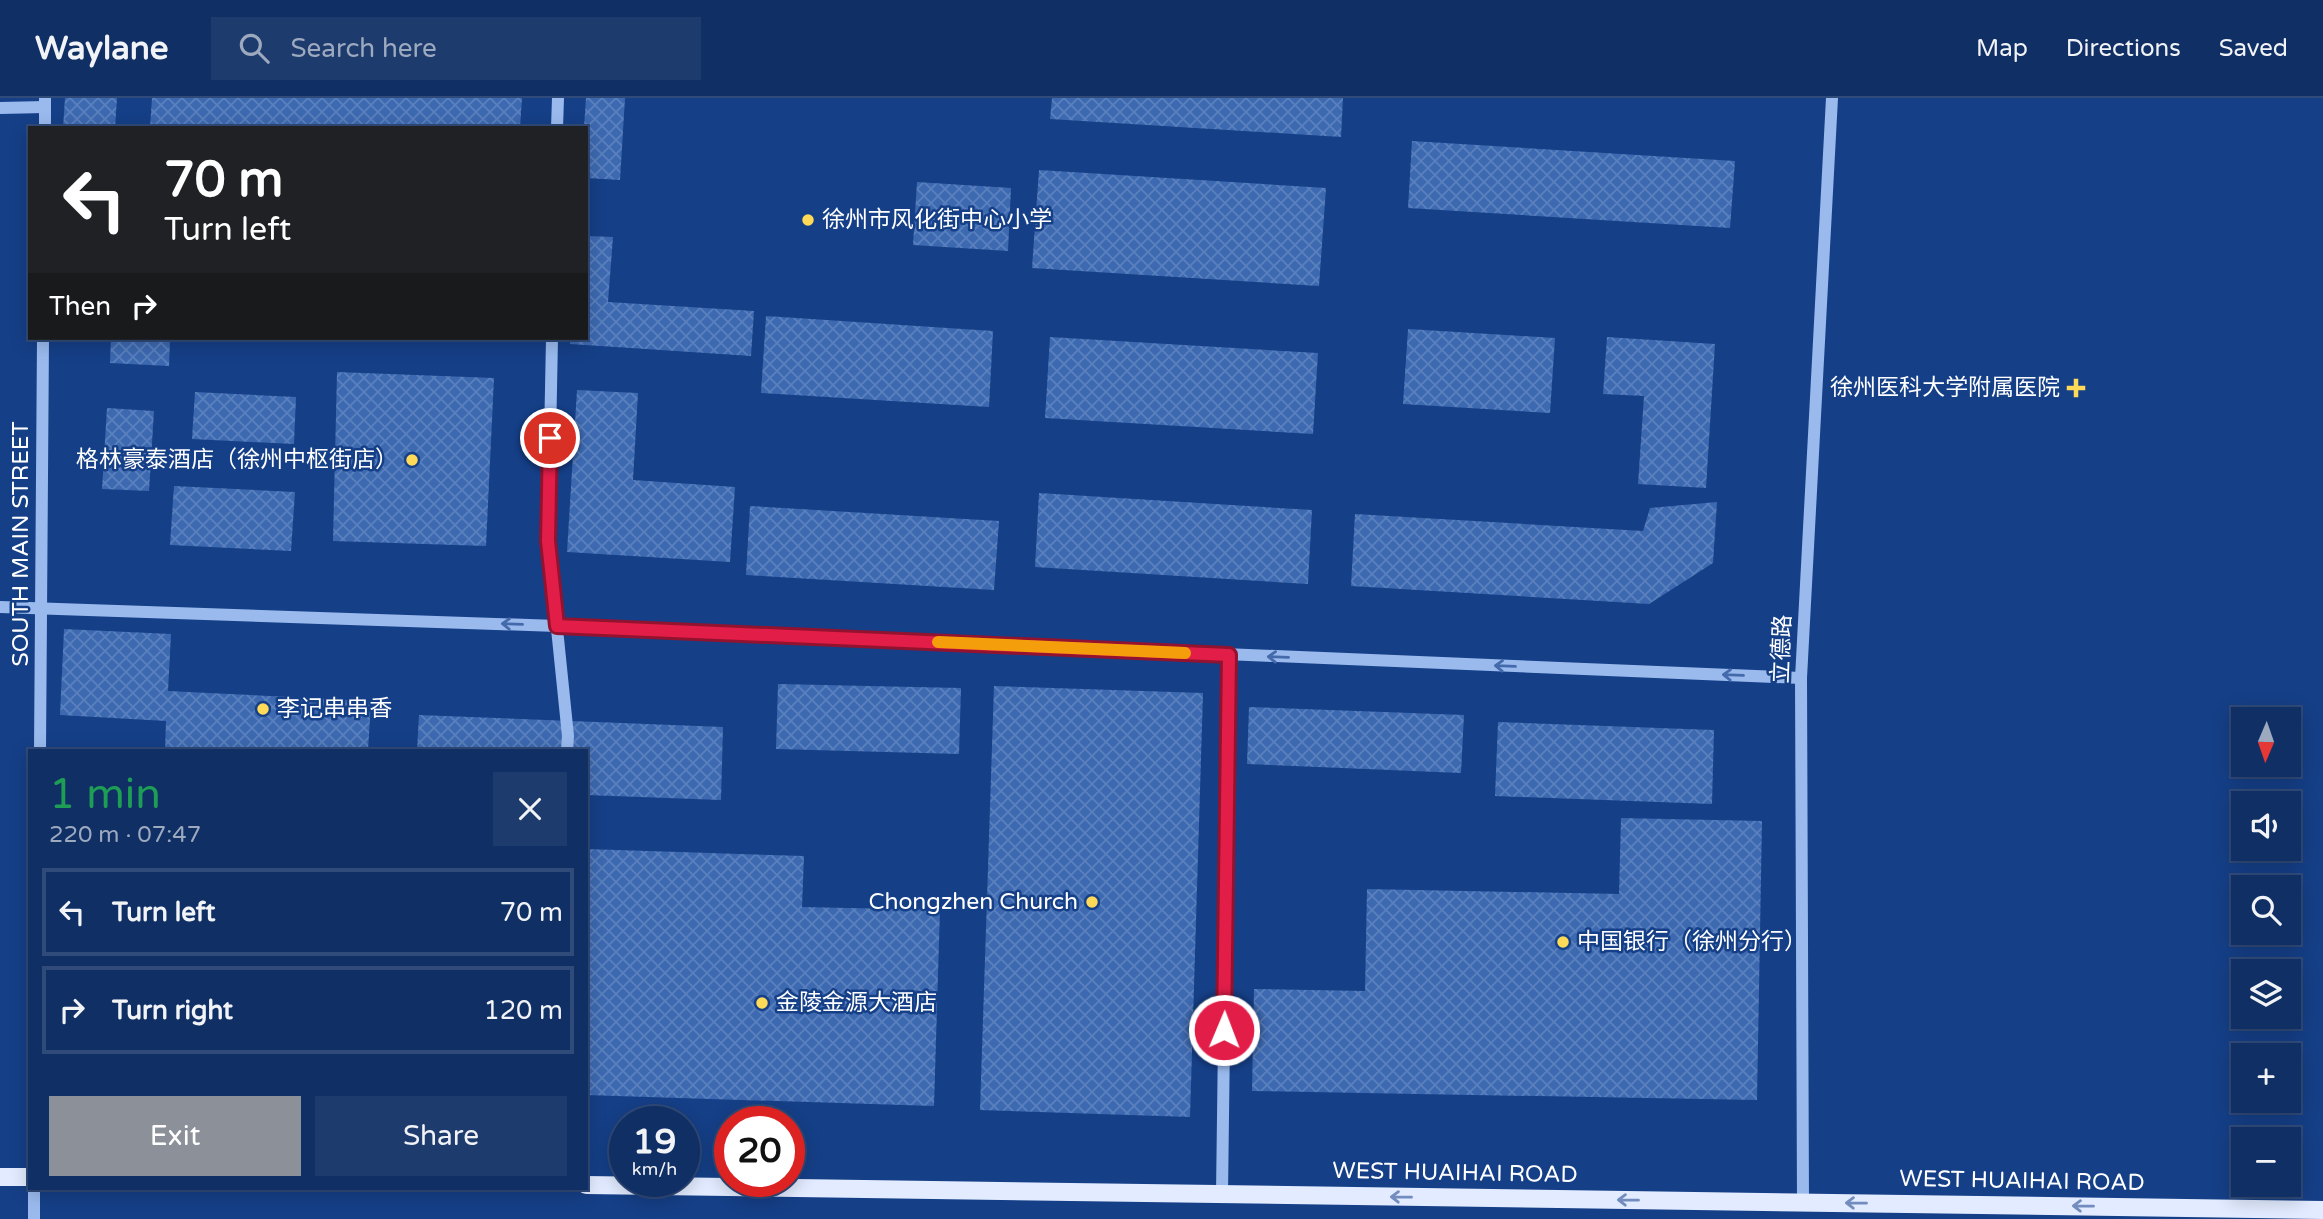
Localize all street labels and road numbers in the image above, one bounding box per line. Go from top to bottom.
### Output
street label: SOUTH MAIN STREET [7,421,35,667]
street label: 立德路 [1767,614,1797,684]
street label: WEST HUAIHAI ROAD [1332,1157,1578,1189]
street label: WEST HUAIHAI ROAD [1899,1165,2145,1197]

